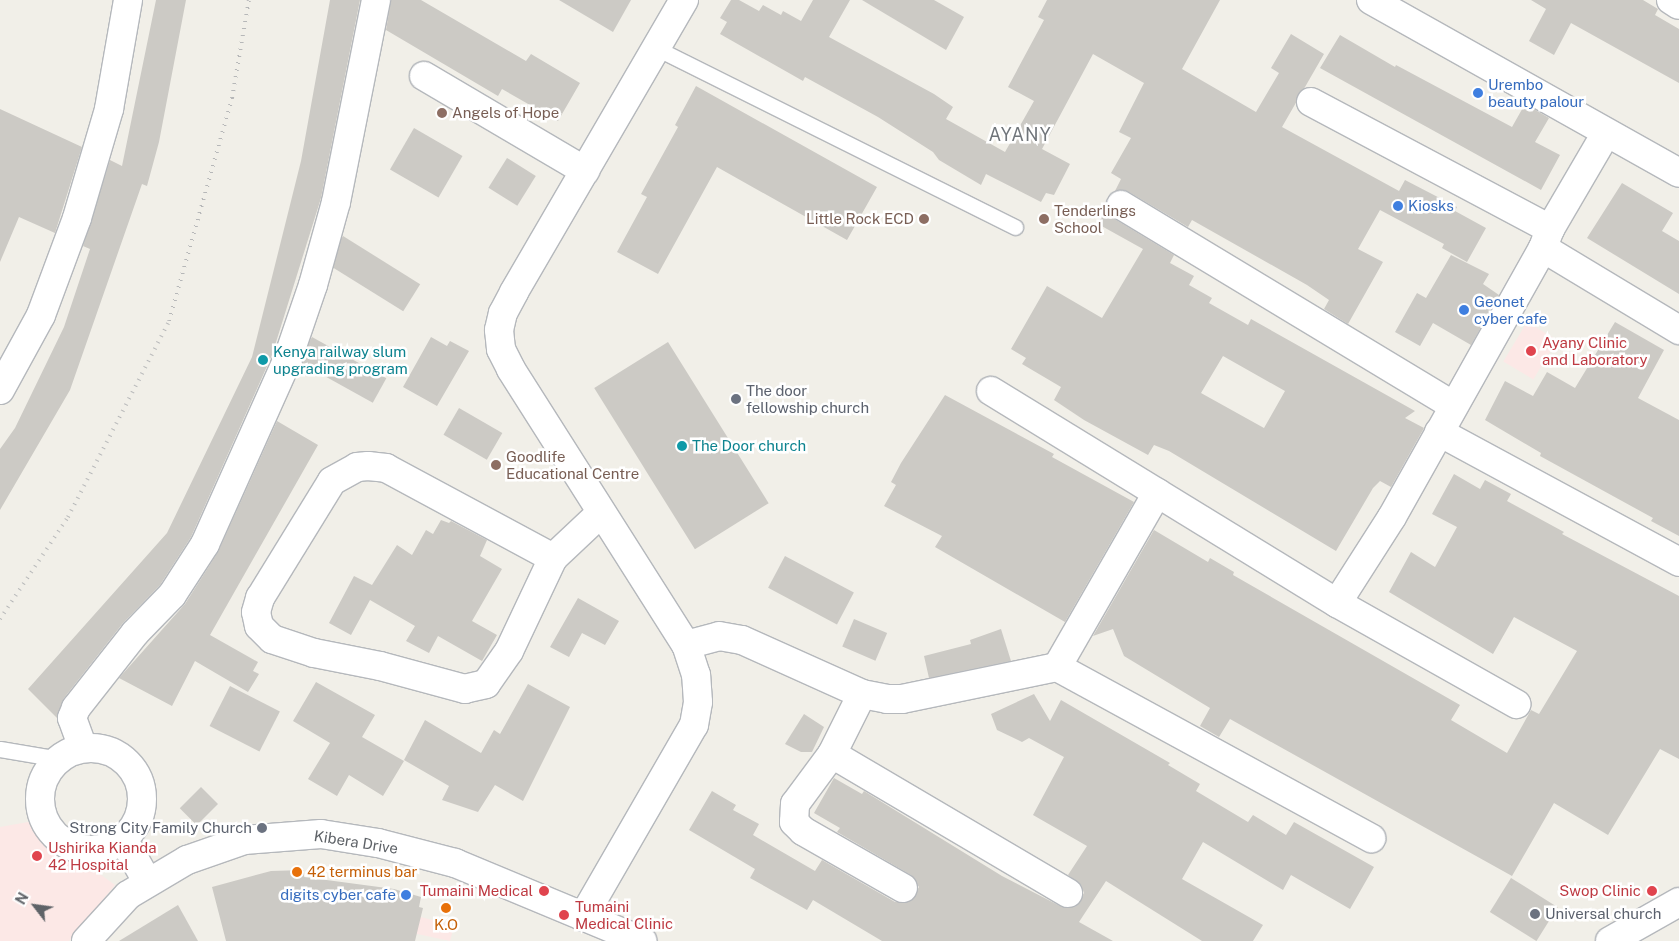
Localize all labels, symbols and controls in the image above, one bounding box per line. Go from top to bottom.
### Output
place label: Urembo beauty palour [1488,75,1584,110]
marker: Urembo beauty palour [1472,87,1484,99]
place label: Angels of Hope [452,104,560,122]
marker: Angels of Hope [436,107,448,119]
district label: AYANY [988,124,1052,146]
place label: Kiosks [1408,197,1454,215]
marker: Kiosks [1392,200,1404,212]
place label: Tenderlings School [1054,201,1136,236]
place label: Little Rock ECD [806,210,914,228]
marker: Little Rock ECD [918,213,930,225]
marker: Tenderlings School [1038,213,1050,225]
place label: Geonet cyber cafe [1474,292,1547,327]
marker: Geonet cyber cafe [1458,304,1470,316]
place label: Ayany Clinic and Laboratory [1542,333,1647,368]
place label: Kenya railway slum upgrading program [273,342,408,377]
marker: Ayany Clinic and Laboratory [1524,344,1538,358]
marker: Kenya railway slum upgrading program [257,354,269,366]
place label: The door fellowship church [746,381,869,416]
marker: The door fellowship church [730,393,742,405]
place label: The Door church [692,437,807,455]
marker: The Door church [676,440,688,452]
place label: Goodlife Educational Centre [506,447,639,482]
marker: Goodlife Educational Centre [490,459,502,471]
place label: Strong City Family Church [69,819,252,837]
marker: Strong City Family Church [256,822,268,834]
street label: Kibera Drive [313,826,399,858]
place label: Ushirika Kianda 42 Hospital [48,838,157,873]
marker: Ushirika Kianda 42 Hospital [30,849,44,863]
place label: 42 terminus bar [307,863,417,881]
marker: 42 terminus bar [291,866,303,878]
north arrow [10,881,60,931]
place label: Tumaini Medical [420,882,533,900]
place label: Swop Clinic [1559,882,1641,900]
marker: Tumaini Medical [537,884,551,898]
marker: Swop Clinic [1645,884,1659,898]
place label: digits cyber cafe [280,886,396,904]
marker: digits cyber cafe [400,889,412,901]
text: N [12,890,32,907]
place label: Tumaini Medical Clinic [575,897,673,932]
marker: K.O [440,902,452,914]
place label: Universal church [1545,905,1662,923]
marker: Tumaini Medical Clinic [557,908,571,922]
marker: Universal church [1529,908,1541,920]
place label: K.O [434,916,458,934]

